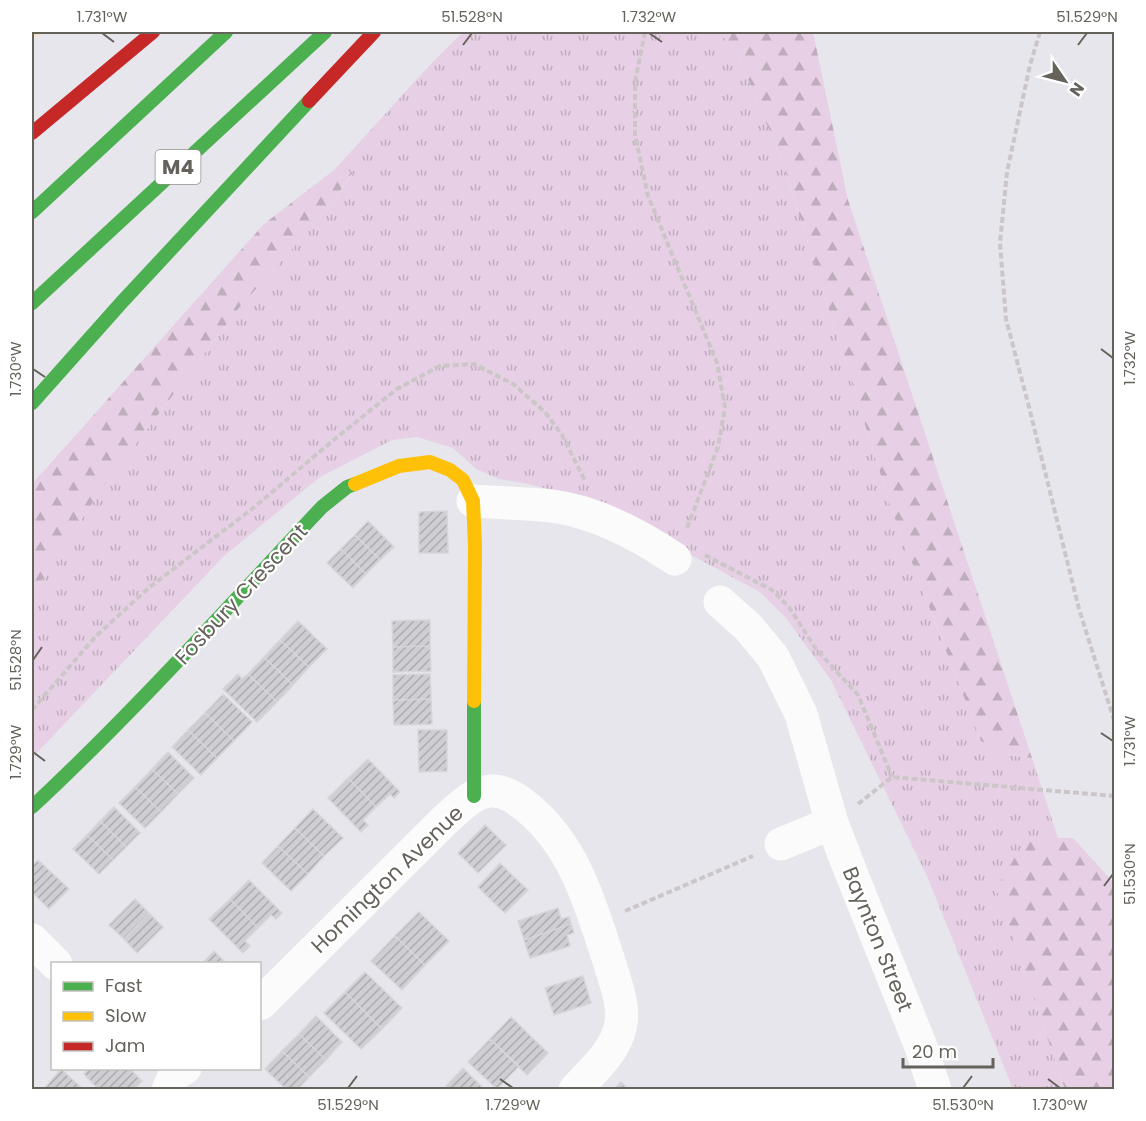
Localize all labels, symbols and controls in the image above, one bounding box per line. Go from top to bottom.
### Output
text: 1.731°W [77,6,128,27]
text: 51.528°N [441,6,503,27]
text: 1.732°W [622,6,677,27]
text: 51.529°N [1056,6,1118,27]
north arrow [1035,51,1095,111]
text: N [1064,78,1090,101]
road number: M4 [156,150,201,184]
text: 1.732°W [1119,330,1140,385]
text: 1.730°W [5,341,26,397]
street label: Fosbury Crescent [168,517,314,671]
text: 51.528°N [5,629,26,691]
text: 1.731°W [1119,715,1140,766]
text: 1.729°W [5,724,26,780]
street label: Homington Avenue [304,799,470,959]
text: 51.530°N [1119,843,1140,905]
street label: Baynton Street [836,862,920,1016]
legend [51,962,261,1070]
text: Fast [105,973,142,998]
text: Slow [105,1003,147,1028]
scale bar [903,1031,993,1069]
text: Jam [105,1033,145,1058]
text: 20 m [912,1039,957,1064]
text: 51.529°N [317,1094,379,1115]
text: 1.729°W [485,1094,541,1115]
text: 51.530°N [932,1094,994,1115]
text: 1.730°W [1032,1094,1088,1115]

